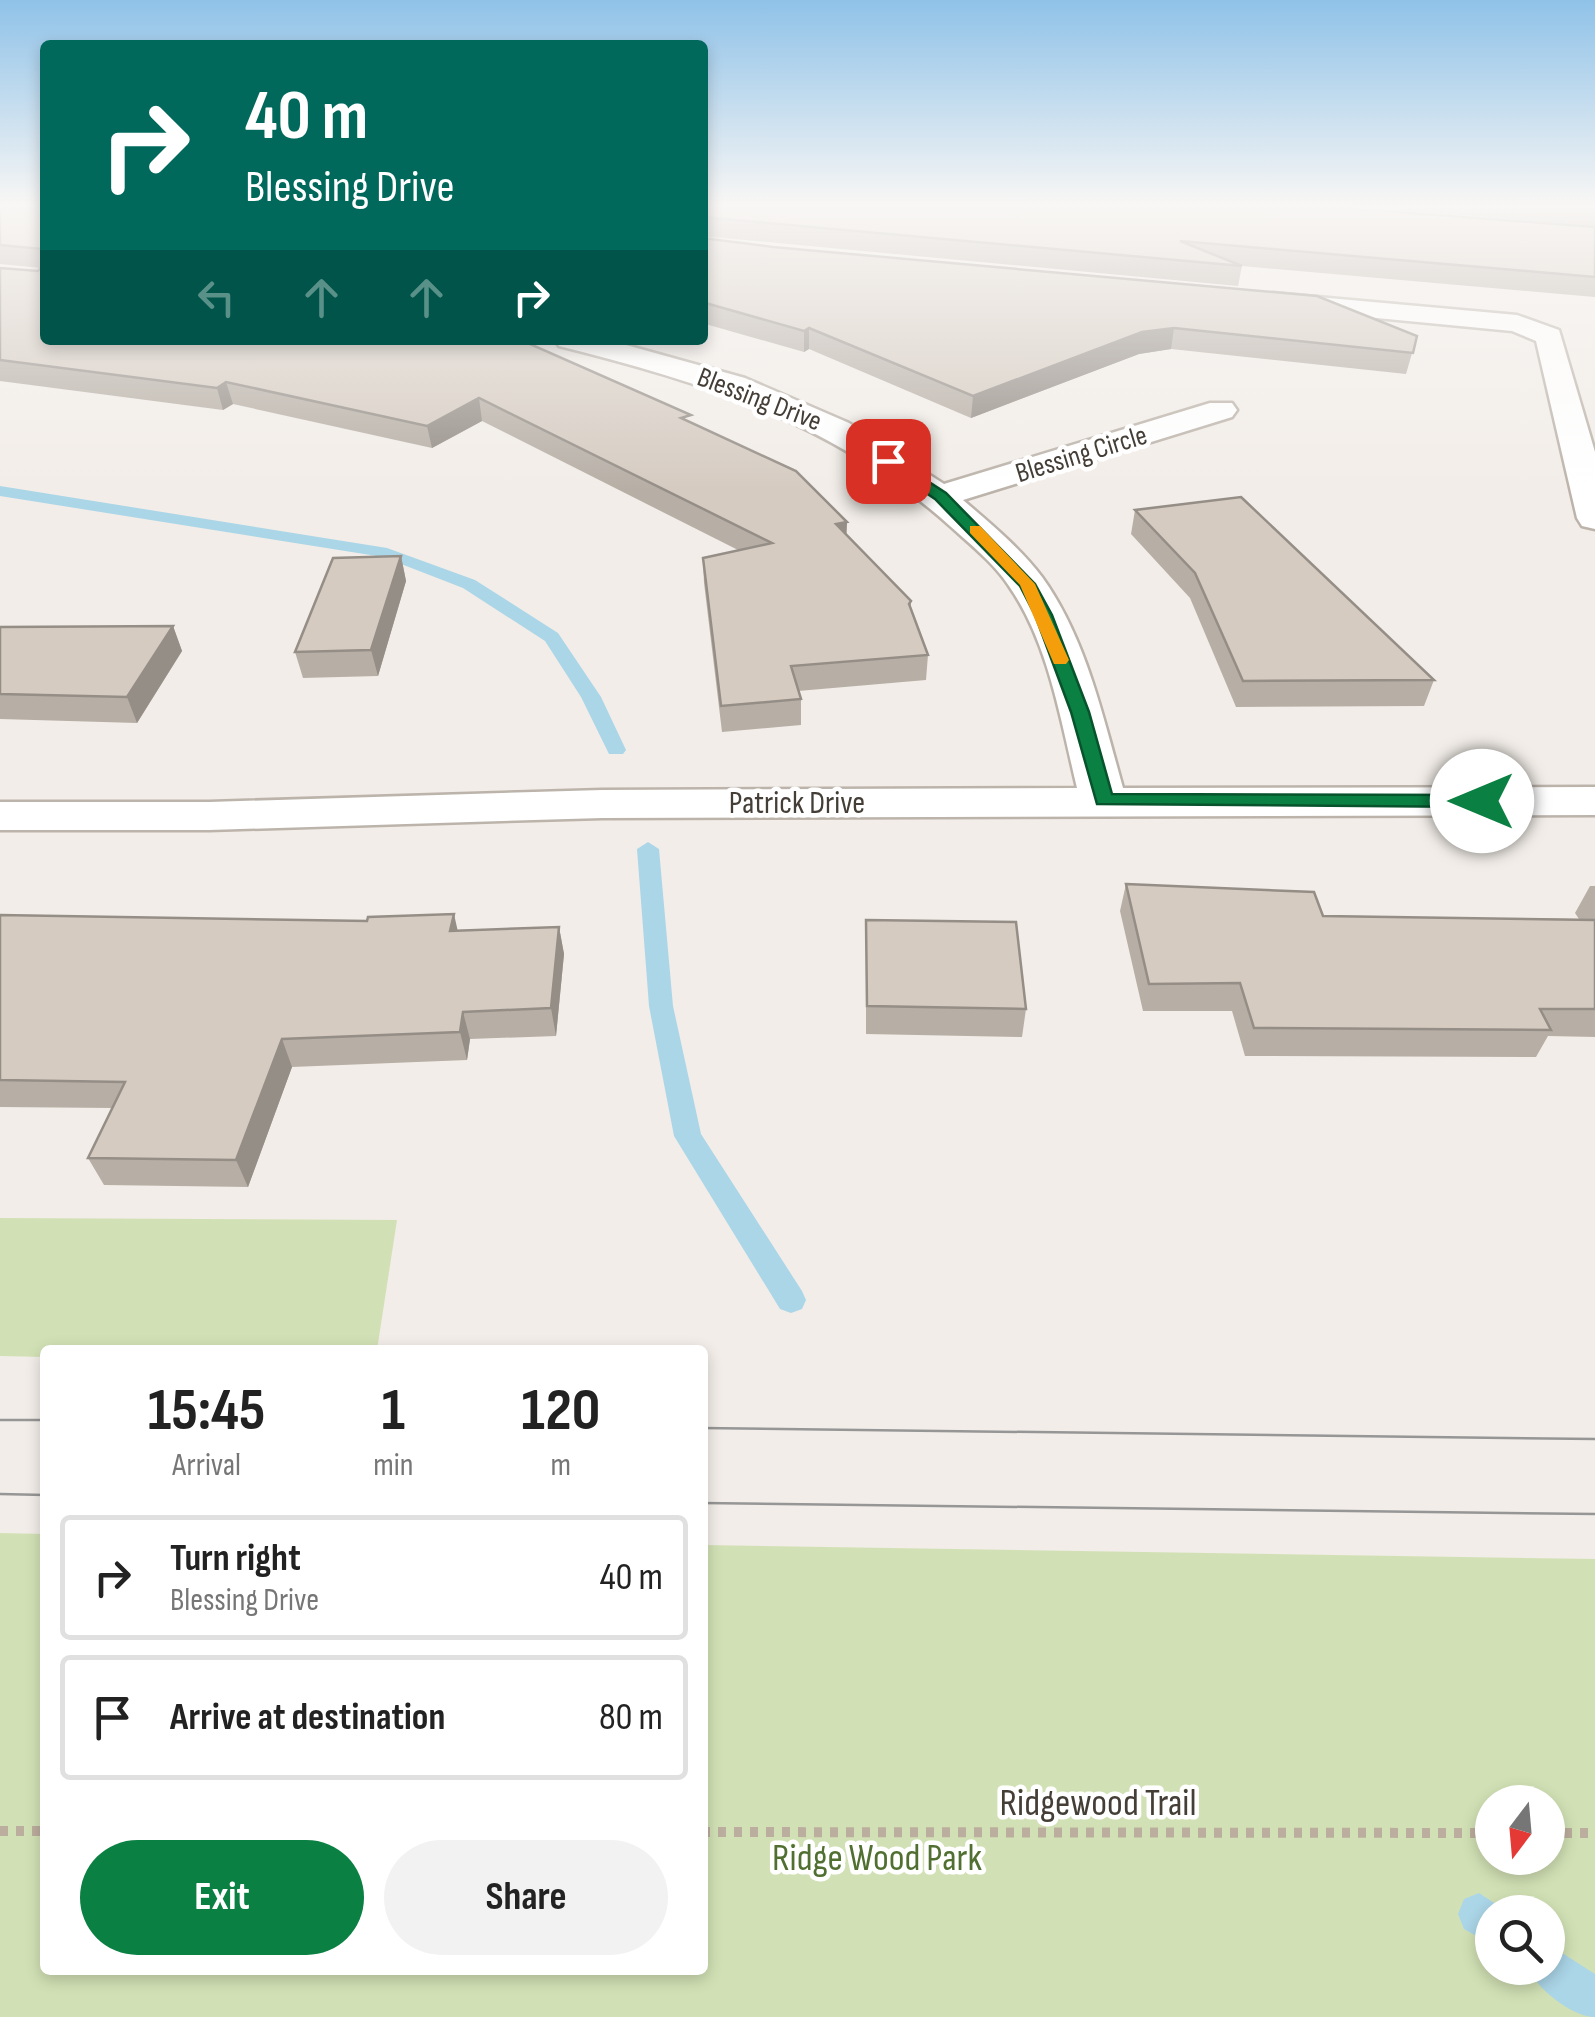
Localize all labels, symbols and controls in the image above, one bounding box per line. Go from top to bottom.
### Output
text: 40 m [245,75,368,159]
icon: right [80,80,210,210]
text: Blessing Drive [245,160,455,215]
icon: left [189,270,244,325]
icon: ahead [294,270,349,325]
icon: ahead [399,270,454,325]
icon: right [504,270,559,325]
street label: Blessing Drive [693,361,826,438]
pin [846,419,931,504]
street label: Blessing Circle [1012,419,1151,490]
icon: arrive [861,434,916,489]
position arrow [1430,749,1534,853]
street label: Patrick Drive [729,784,865,823]
text: 15:45 [148,1375,265,1447]
text: 1 [382,1375,405,1447]
text: 120 [521,1375,600,1447]
text: Arrival [172,1446,241,1485]
text: min [373,1446,413,1485]
text: m [550,1446,571,1485]
text: Turn right [170,1536,301,1581]
icon: right [85,1550,140,1605]
text: 40 m [600,1555,663,1600]
text: Blessing Drive [170,1581,319,1620]
icon: arrive [85,1690,140,1745]
text: Arrive at destination [170,1695,445,1740]
text: 80 m [599,1695,663,1740]
street label: Ridgewood Trail [1000,1781,1196,1826]
north arrow [1475,1785,1565,1875]
map controls [1475,1785,1565,1985]
park label: Ridge Wood Park [772,1836,982,1881]
button: Exit [80,1840,364,1955]
button: Share [384,1840,668,1955]
button: search [1475,1895,1565,1985]

